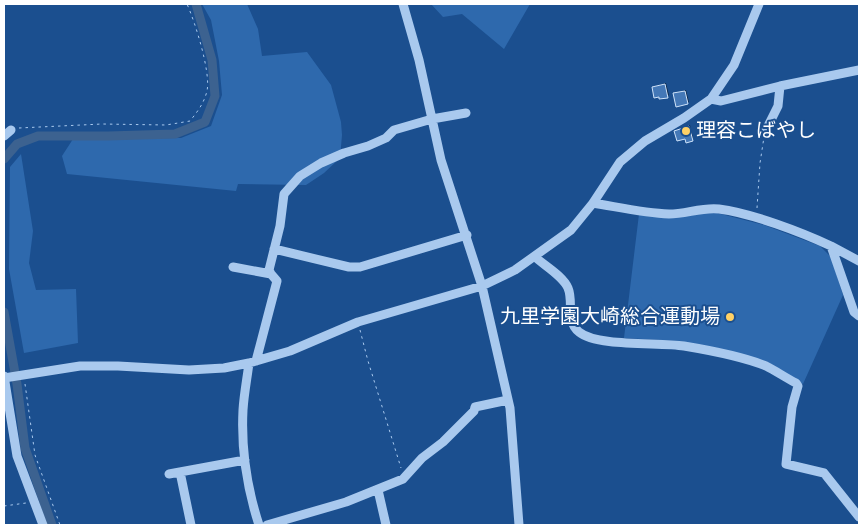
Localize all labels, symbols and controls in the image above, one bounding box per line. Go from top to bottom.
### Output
place label: 理容こばやし [696,120,816,141]
marker: 理容こばやし [680,125,692,137]
place label: 九里学園大崎総合運動場 [500,306,720,327]
marker: 九里学園大崎総合運動場 [724,311,736,323]

